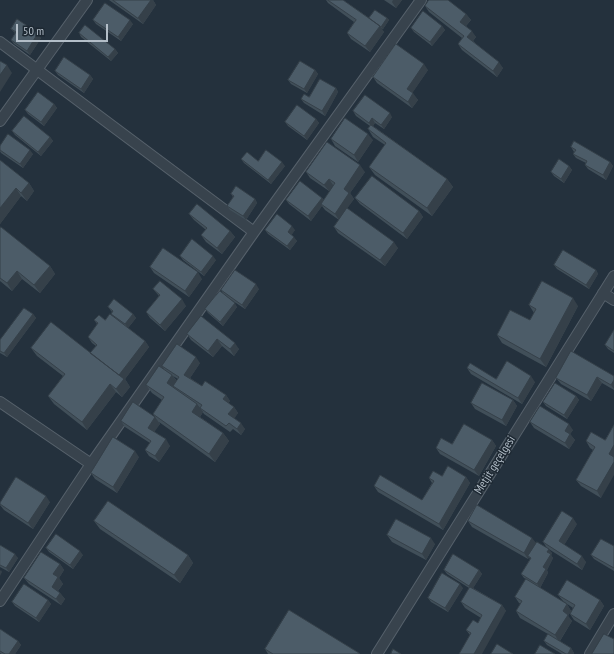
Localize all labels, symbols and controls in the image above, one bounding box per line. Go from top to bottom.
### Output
scale bar [18,16,110,42]
text: 50 m [23,23,44,38]
street label: Metjit geçelgesi [472,433,518,497]

